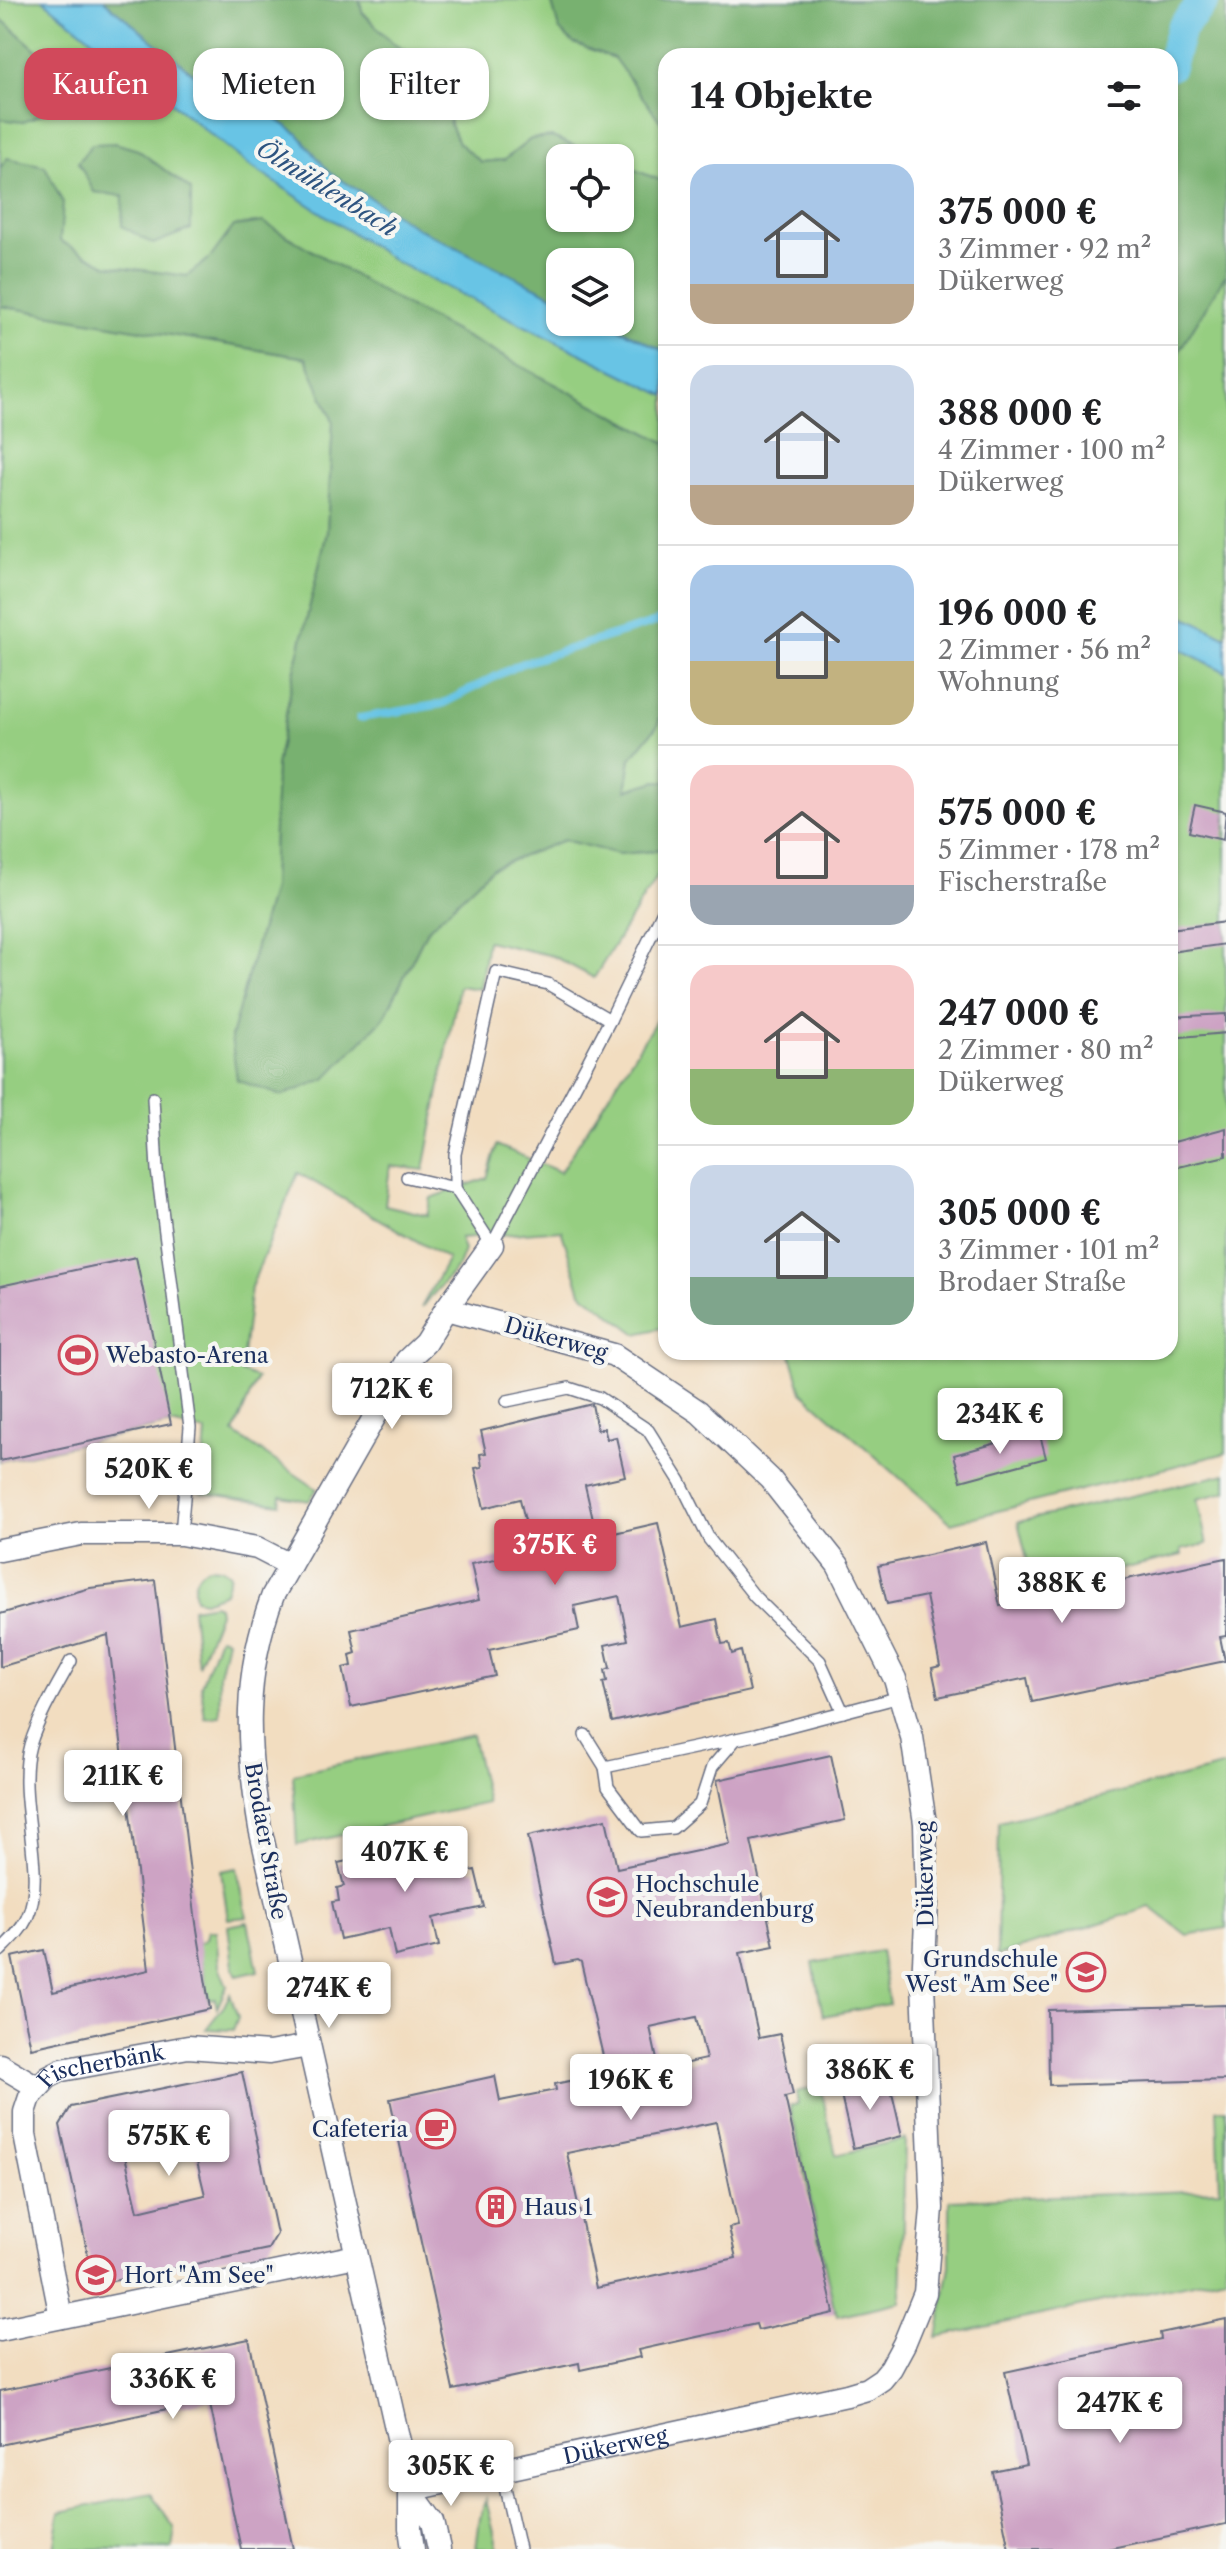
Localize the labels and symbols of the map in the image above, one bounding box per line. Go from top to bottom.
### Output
water label: Ölmühlenbach [251,132,403,243]
street label: Dükerweg [501,1311,611,1367]
sports icon: Webasto-Arena [57,1334,99,1376]
place label: Webasto-Arena [105,1342,269,1369]
pin: 712K € [327,1363,457,1431]
pin: 234K € [935,1388,1065,1456]
pin: 520K € [84,1443,214,1511]
pin: 375K € [490,1519,620,1587]
pin: 388K € [997,1557,1127,1625]
pin: 211K € [58,1750,188,1818]
street label: Brodaer Straße [239,1760,293,1922]
street label: Dükerweg [911,1820,939,1927]
pin: 407K € [340,1826,470,1894]
place label: Hochschule Neubrandenburg [635,1871,814,1923]
school or university icon: Hochschule Neubrandenburg [586,1876,628,1918]
place label: Grundschule West "Am See" [905,1946,1058,1998]
school or university icon: Grundschule West "Am See" [1065,1951,1107,1993]
pin: 274K € [264,1962,394,2030]
street label: Fischerbänk [31,2038,168,2093]
pin: 386K € [805,2044,935,2112]
pin: 196K € [566,2054,696,2122]
cafe icon: Cafeteria [415,2108,457,2150]
pin: 575K € [104,2110,234,2178]
place label: Cafeteria [312,2116,408,2143]
building icon: Haus 1 [475,2186,517,2228]
place label: Haus 1 [524,2194,593,2221]
school or university icon: Hort "Am See" [75,2254,117,2296]
place label: Hort "Am See" [124,2262,274,2289]
pin: 336K € [108,2353,238,2421]
pin: 247K € [1055,2377,1185,2445]
street label: Dükerweg [560,2421,670,2470]
pin: 305K € [386,2440,516,2508]

